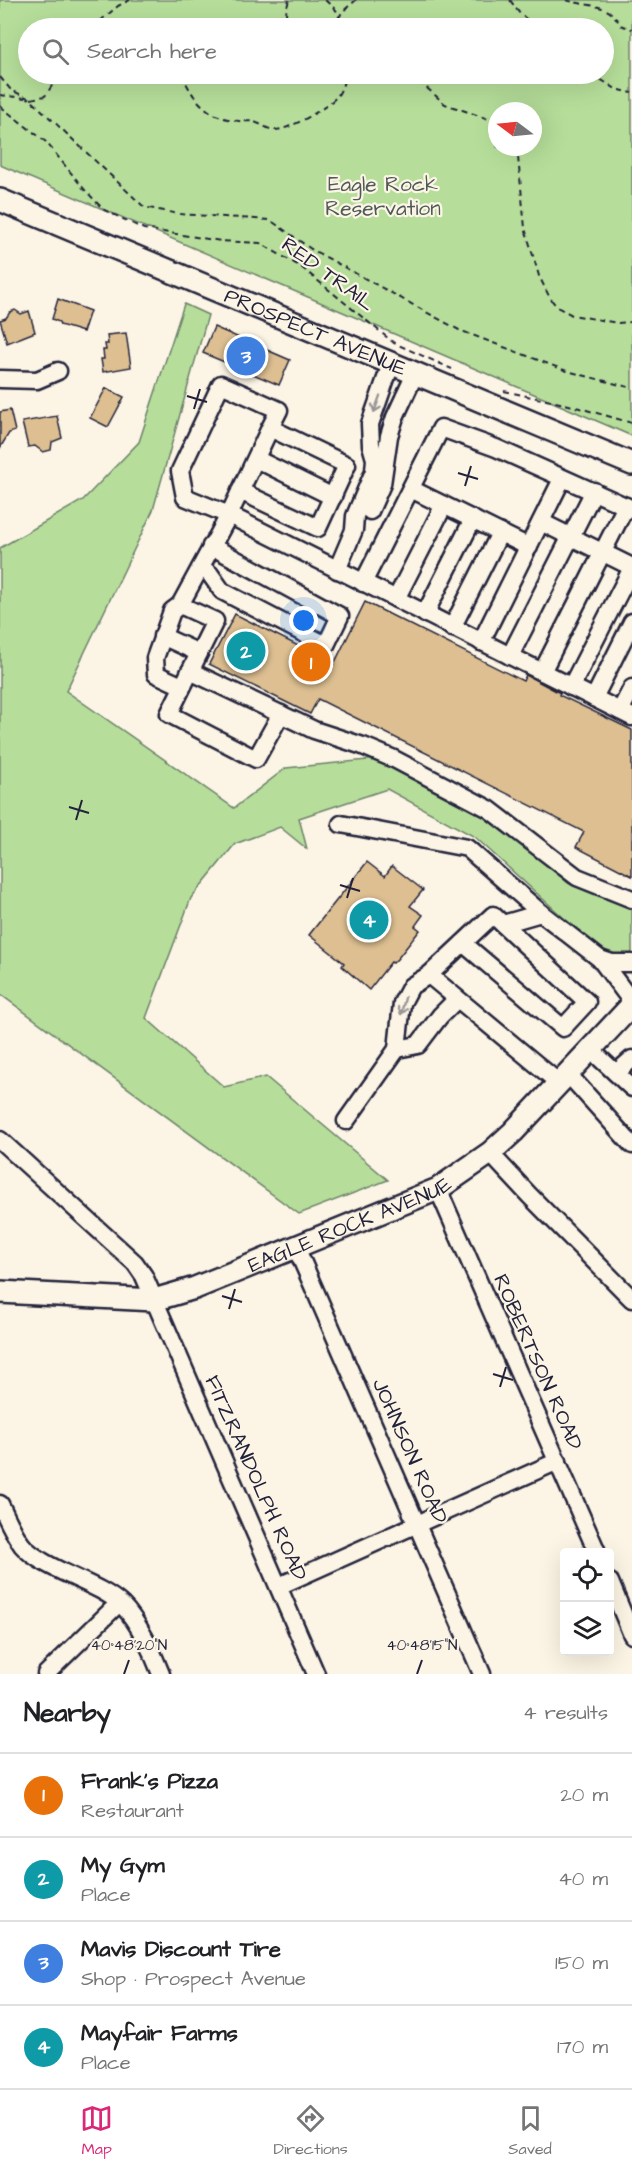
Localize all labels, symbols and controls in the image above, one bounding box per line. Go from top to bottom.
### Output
search box [18,18,614,84]
icon: search [39,35,72,68]
text: Search here [87,36,217,67]
north arrow [488,102,542,156]
park label: Eagle Rock Reservation [325,170,441,223]
street label: RED TRAIL [276,230,381,318]
street label: PROSPECT AVENUE [220,281,411,383]
pin: 3 [226,334,266,378]
one-way arrow [371,394,382,413]
your location [289,606,318,635]
pin: 2 [226,628,266,674]
pin: 1 [292,640,330,684]
pin: 4 [350,898,388,942]
one-way arrow [397,997,409,1016]
street label: EAGLE ROCK AVENUE [244,1169,458,1279]
street label: ROBERTSON ROAD [486,1269,590,1455]
street label: FITZRANDOLPH ROAD [198,1371,314,1586]
street label: JOHNSON ROAD [365,1374,455,1529]
map controls [560,1548,614,1656]
button: locate [560,1548,614,1602]
button: layers [560,1602,614,1656]
text: 40°48'20"N [91,1635,167,1656]
text: 40°48'15"N [387,1635,457,1656]
text: Nearby [24,1695,111,1731]
text: 4 results [523,1699,608,1727]
text: Frank’s Pizza [81,1766,218,1797]
text: 1 [42,1781,45,1809]
text: 20 m [560,1781,608,1809]
text: Restaurant [81,1797,184,1825]
text: My Gym [81,1850,165,1881]
text: 2 [38,1865,49,1893]
text: 40 m [558,1865,608,1893]
text: Place [81,1881,131,1909]
text: Mavis Discount Tire [81,1934,281,1965]
text: 3 [38,1949,49,1977]
text: 150 m [555,1949,608,1977]
text: Shop · Prospect Avenue [81,1965,306,1993]
text: Mayfair Farms [81,2018,238,2049]
text: 4 [37,2033,50,2061]
text: 170 m [557,2033,608,2061]
text: Place [81,2049,131,2077]
tab: Map [80,2102,113,2160]
tab: Directions [274,2102,348,2160]
tab: Saved [508,2102,552,2160]

